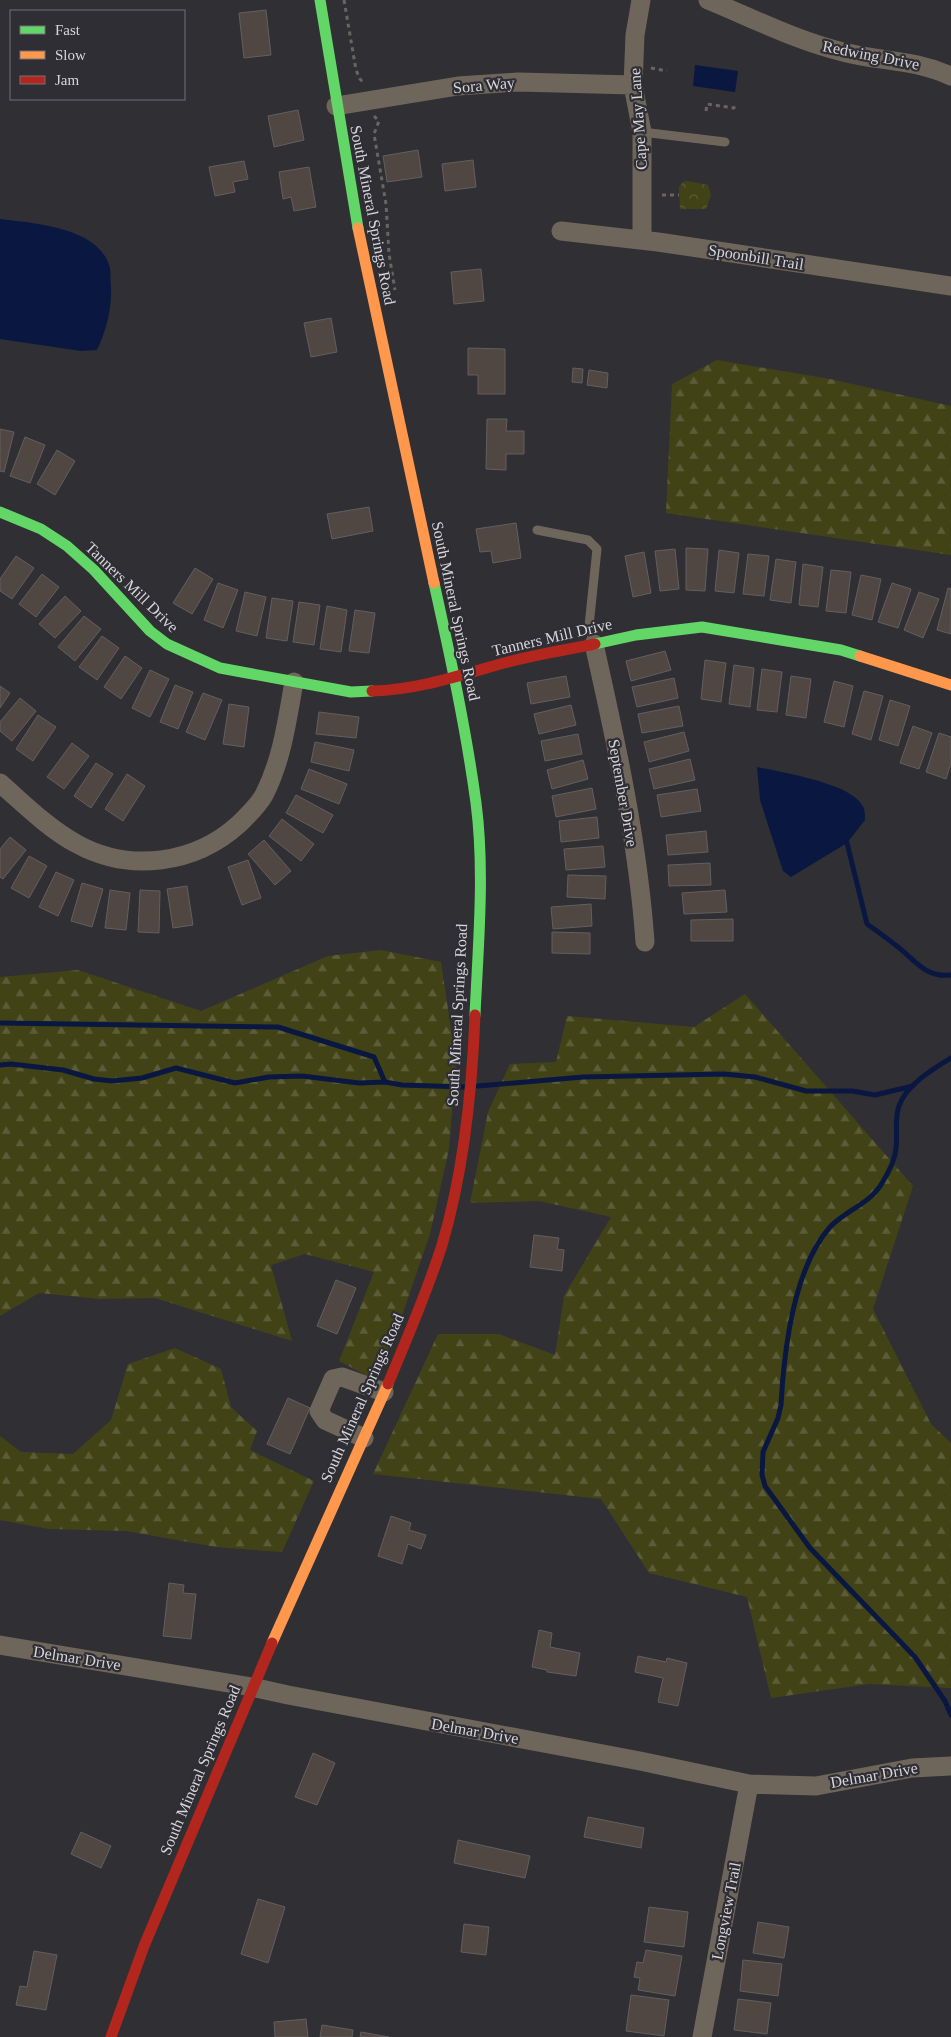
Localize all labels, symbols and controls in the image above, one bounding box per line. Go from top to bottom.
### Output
legend [10,10,185,100]
text: Fast [55,22,81,38]
street label: Redwing Drive [821,37,921,74]
text: Slow [55,47,86,63]
street label: Cape May Lane [626,67,651,171]
text: Jam [55,72,79,88]
street label: Sora Way [452,74,516,97]
street label: South Mineral Springs Road [346,124,399,306]
street label: Spoonbill Trail [707,241,806,274]
street label: South Mineral Springs Road [428,520,483,702]
street label: Tanners Mill Drive [82,538,182,636]
street label: Tanners Mill Drive [490,615,614,659]
street label: September Drive [604,738,641,848]
street label: South Mineral Springs Road [444,923,471,1107]
street label: South Mineral Springs Road [317,1311,408,1485]
street label: Delmar Drive [32,1643,122,1673]
street label: South Mineral Springs Road [156,1683,244,1858]
street label: Delmar Drive [430,1715,520,1747]
street label: Delmar Drive [829,1759,919,1791]
street label: Longview Trail [708,1860,745,1961]

